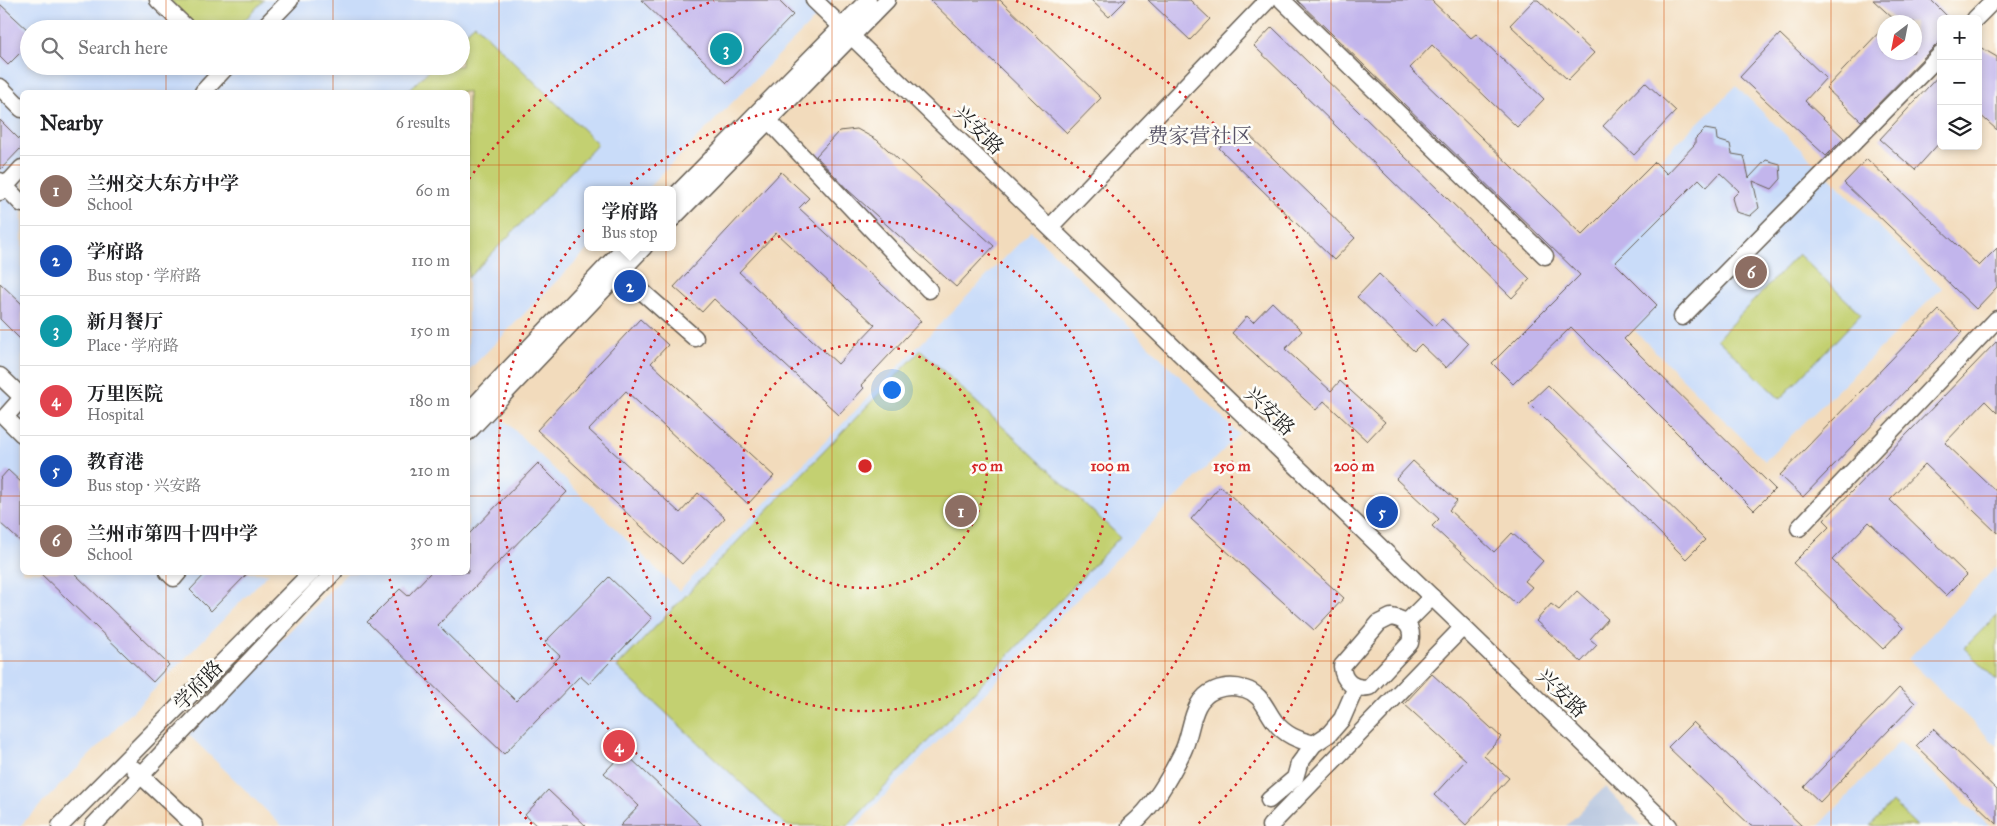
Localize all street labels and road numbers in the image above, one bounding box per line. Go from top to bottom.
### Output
street label: 兴安路 [949,101,1009,159]
street label: 兴安路 [1240,382,1300,440]
street label: 学府路 [169,655,227,715]
street label: 兴安路 [1532,664,1592,722]

